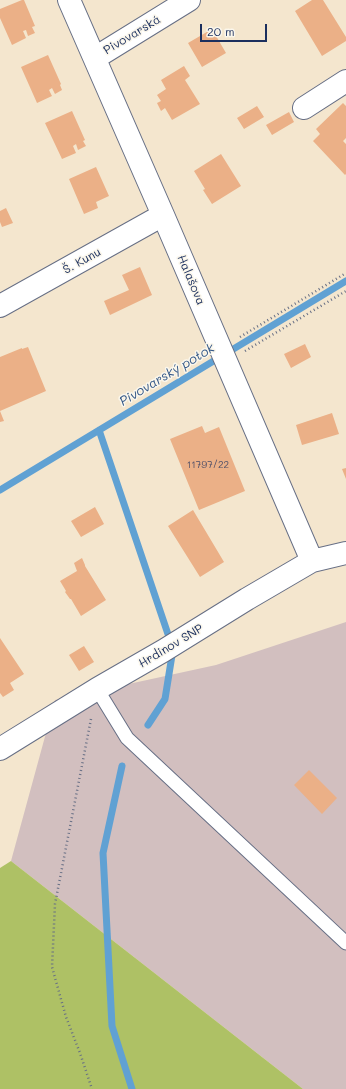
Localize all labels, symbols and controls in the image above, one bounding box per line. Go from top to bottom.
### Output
street label: Pivovarská [101,12,163,58]
scale bar [202,16,269,42]
text: 20 m [207,23,235,39]
street label: Š. Kunu [60,245,104,277]
street label: Halašova [174,253,208,307]
water label: Pivovarský potok [117,340,217,410]
house number: 11797/22 [187,459,229,471]
street label: Hrdinov SNP [136,621,206,671]

